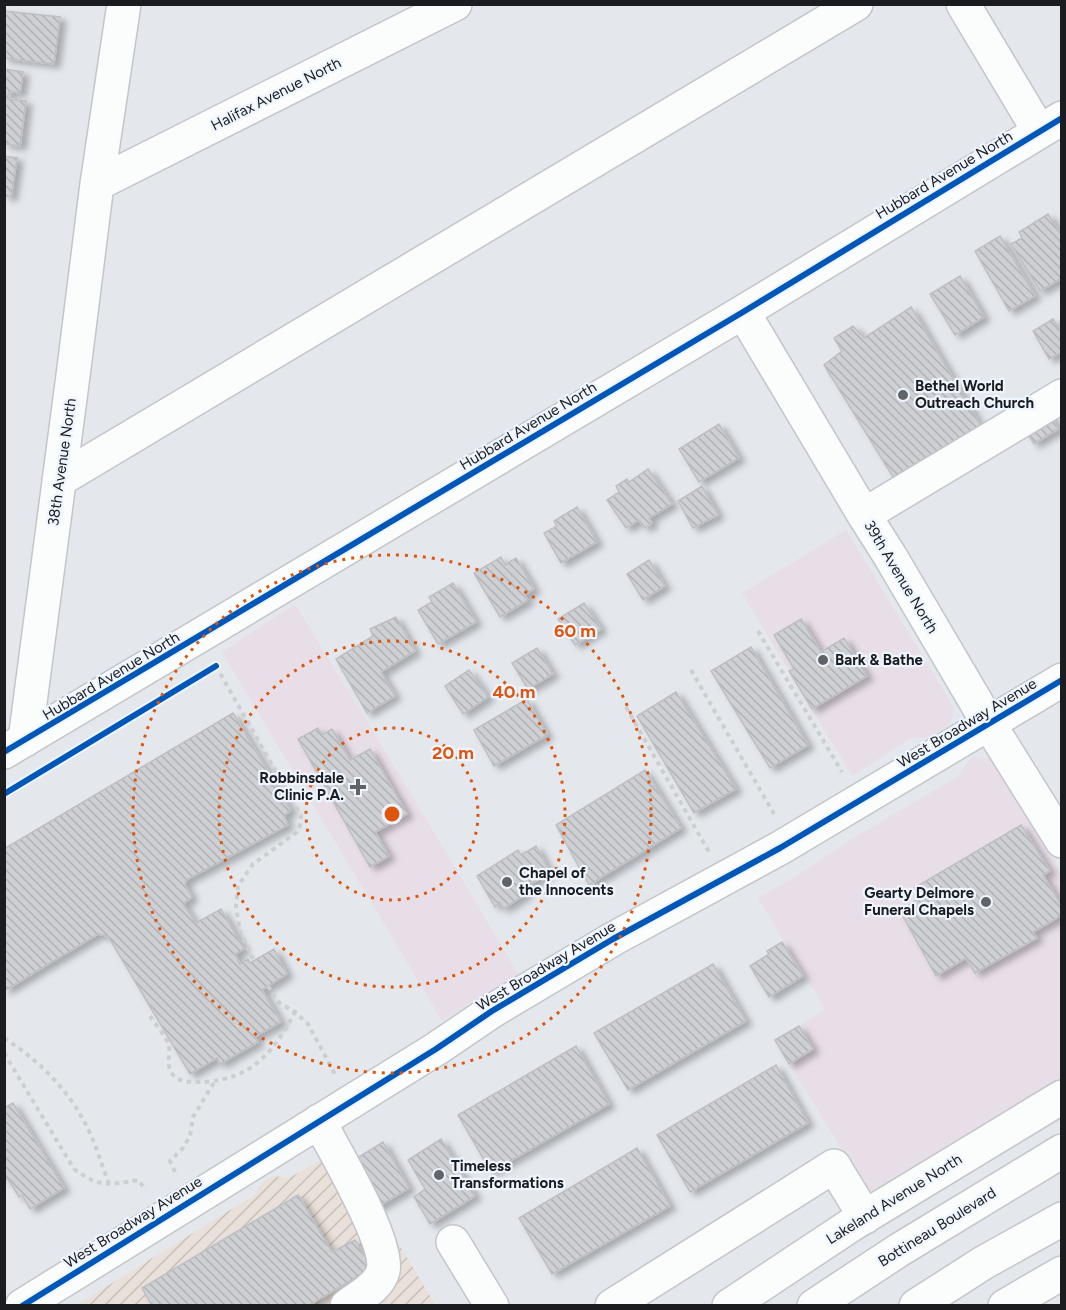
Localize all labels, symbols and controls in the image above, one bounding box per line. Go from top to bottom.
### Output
street label: Halifax Avenue North [208,53,344,135]
street label: Hubbard Avenue North [872,127,1016,223]
place label: Bethel World Outreach Church [915,377,1034,412]
street label: Hubbard Avenue North [456,378,600,474]
marker: Bethel World Outreach Church [896,388,910,402]
street label: 38th Avenue North [44,397,80,527]
street label: 39th Avenue North [860,517,942,637]
text: 60 m [554,620,596,642]
street label: Hubbard Avenue North [39,628,183,724]
place label: Bark & Bathe [835,651,924,669]
marker: Bark & Bathe [816,653,830,667]
street label: West Broadway Avenue [894,674,1040,772]
text: 40 m [492,681,536,703]
text: 20 m [432,742,474,764]
place label: Robbinsdale Clinic P.A. [259,769,345,804]
marker: Robbinsdale Clinic P.A. [349,778,367,796]
centre of rings [382,804,402,824]
place label: Chapel of the Innocents [519,864,614,899]
marker: Chapel of the Innocents [500,875,514,889]
place label: Gearty Delmore Funeral Chapels [864,884,975,919]
marker: Gearty Delmore Funeral Chapels [979,895,993,909]
street label: West Broadway Avenue [473,917,619,1015]
street label: Lakeland Avenue North [823,1150,965,1248]
place label: Timeless Transformations [451,1157,564,1192]
marker: Timeless Transformations [432,1168,446,1182]
street label: West Broadway Avenue [61,1172,205,1272]
street label: Bottineau Boulevard [875,1183,999,1271]

